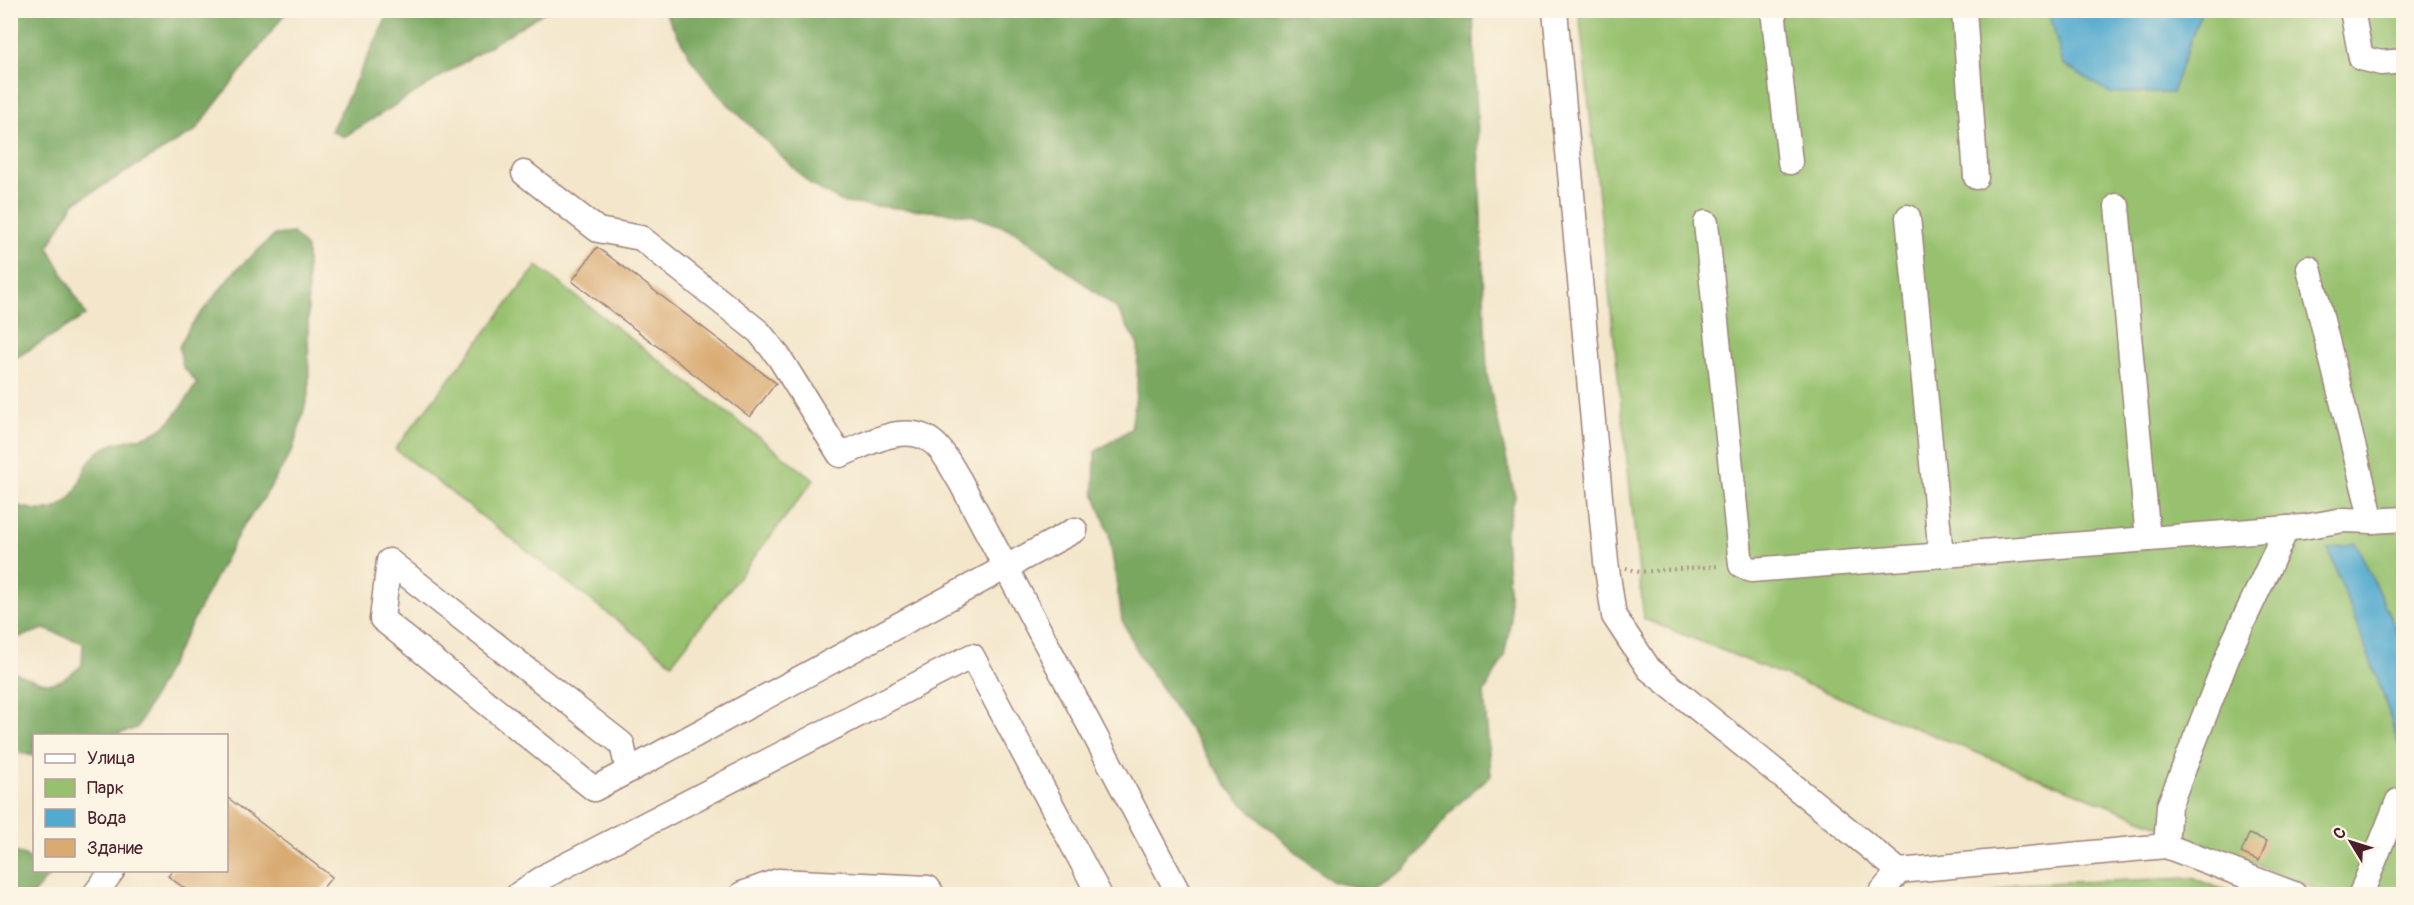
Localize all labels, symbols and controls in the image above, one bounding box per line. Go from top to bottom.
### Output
legend [33,734,228,872]
text: Улица [87,747,135,770]
text: Парк [87,777,124,800]
text: Вода [87,807,126,830]
north arrow [2321,812,2381,872]
text: С [2329,823,2351,843]
text: Здание [87,837,143,860]

